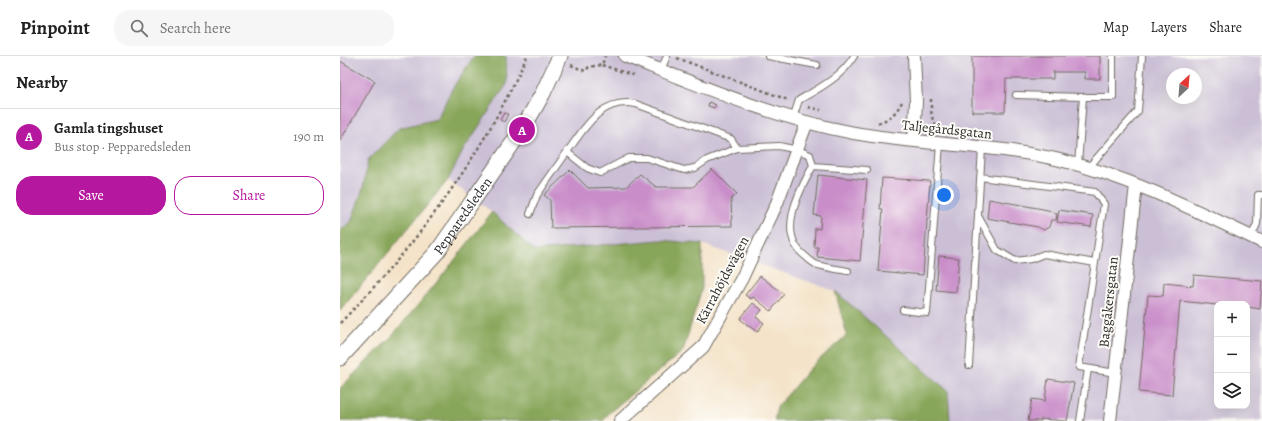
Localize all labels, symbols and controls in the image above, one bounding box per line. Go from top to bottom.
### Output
search box [114,10,394,46]
text: Pinpoint [20,15,90,41]
icon: search [128,17,150,39]
text: Search here [160,18,231,38]
text: Map [1103,18,1129,37]
text: Layers [1151,18,1187,37]
text: Share [1209,18,1242,37]
north arrow [1166,68,1202,104]
text: Nearby [16,71,67,94]
pin: A [509,115,535,145]
street label: Taljegårdsgatan [901,115,993,144]
text: Gamla tingshuset [54,118,163,138]
text: A [25,128,33,145]
text: 190 m [293,128,324,145]
text: Bus stop · Pepparedsleden [54,138,191,155]
street label: Pepparedsleden [429,173,497,259]
button: Save [16,176,166,215]
button: Share [174,176,324,215]
your location [934,185,954,205]
street label: Kärrahöjdsvägen [691,233,754,327]
street label: Baggåkersgatan [1094,255,1123,348]
map controls [1214,301,1250,409]
button: + [1214,301,1250,337]
button: − [1214,337,1250,373]
button: layers [1214,373,1250,409]

